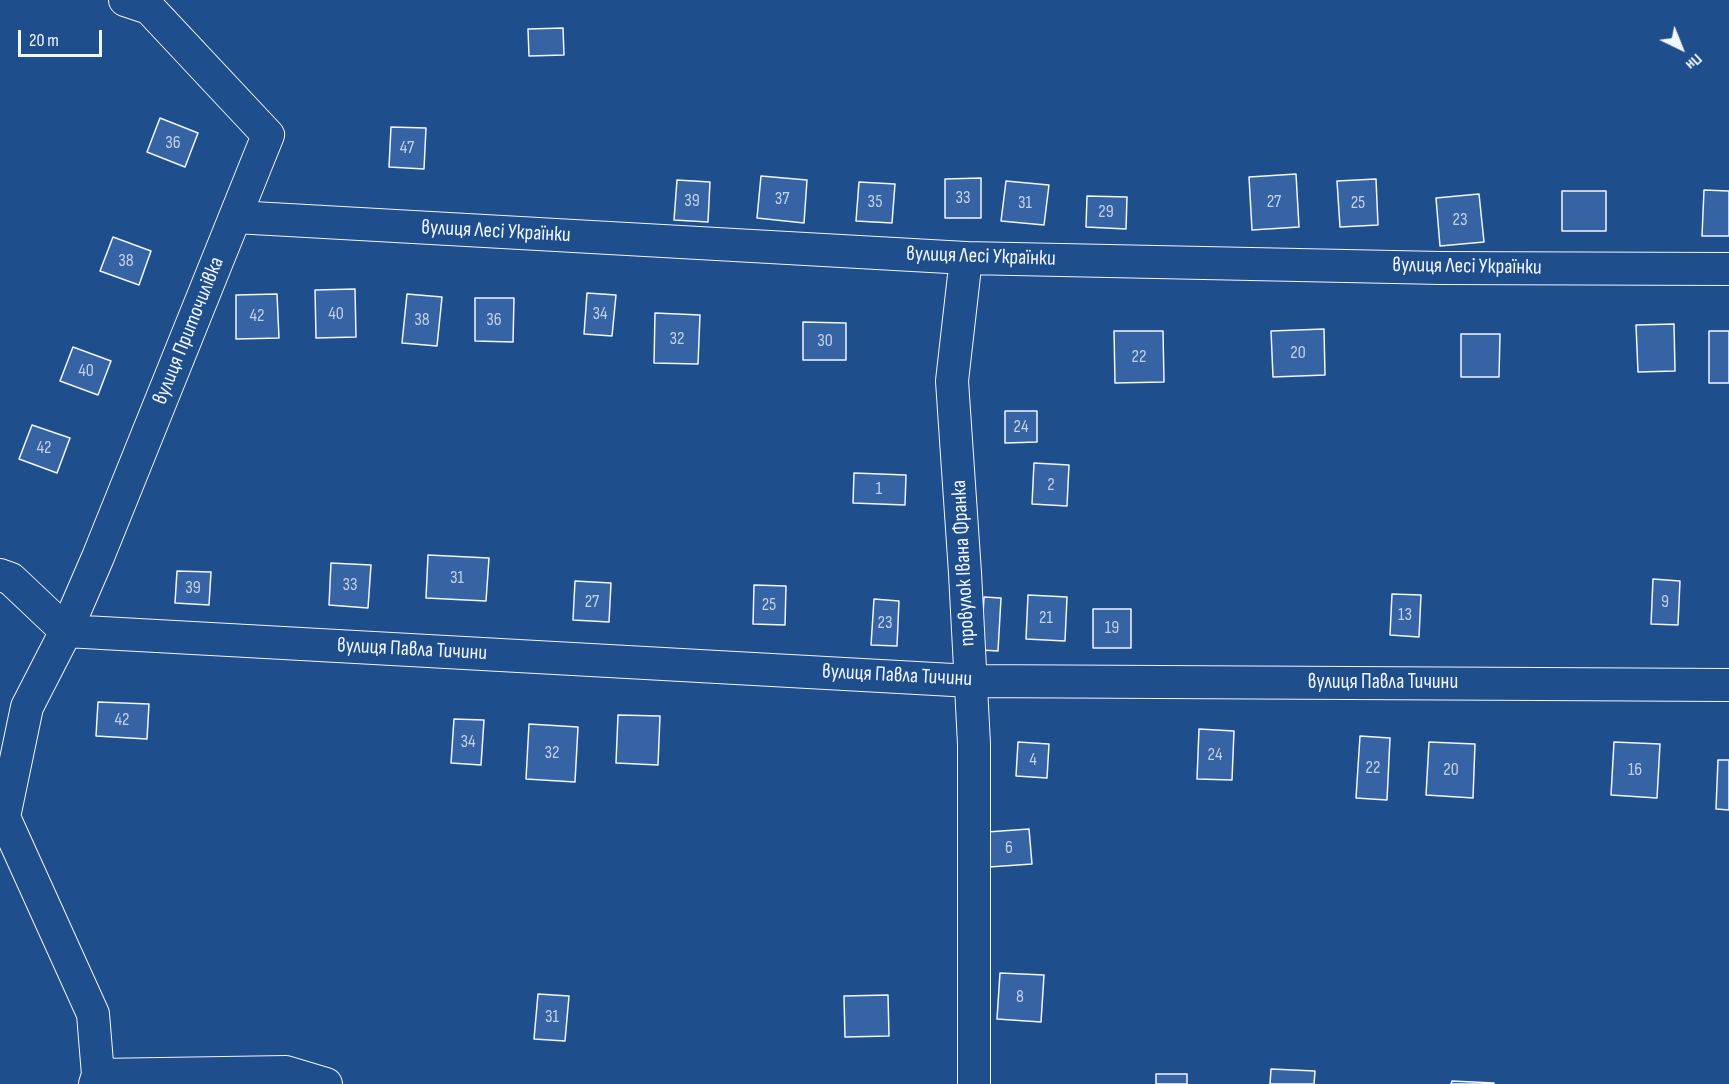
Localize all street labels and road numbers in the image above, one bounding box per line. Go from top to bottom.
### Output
street label: вулиця Лесі Українки [421,216,571,248]
street label: вулиця Лесі Українки [906,242,1056,272]
street label: вулиця Лесі Українки [1392,253,1542,281]
street label: вулиця Приточилівка [148,254,230,408]
street label: провулок Івана Франка [947,479,981,647]
street label: вулиця Павла Тичини [336,633,488,667]
street label: вулиця Павла Тичини [821,659,973,693]
street label: вулиця Павла Тичини [1308,670,1458,696]

